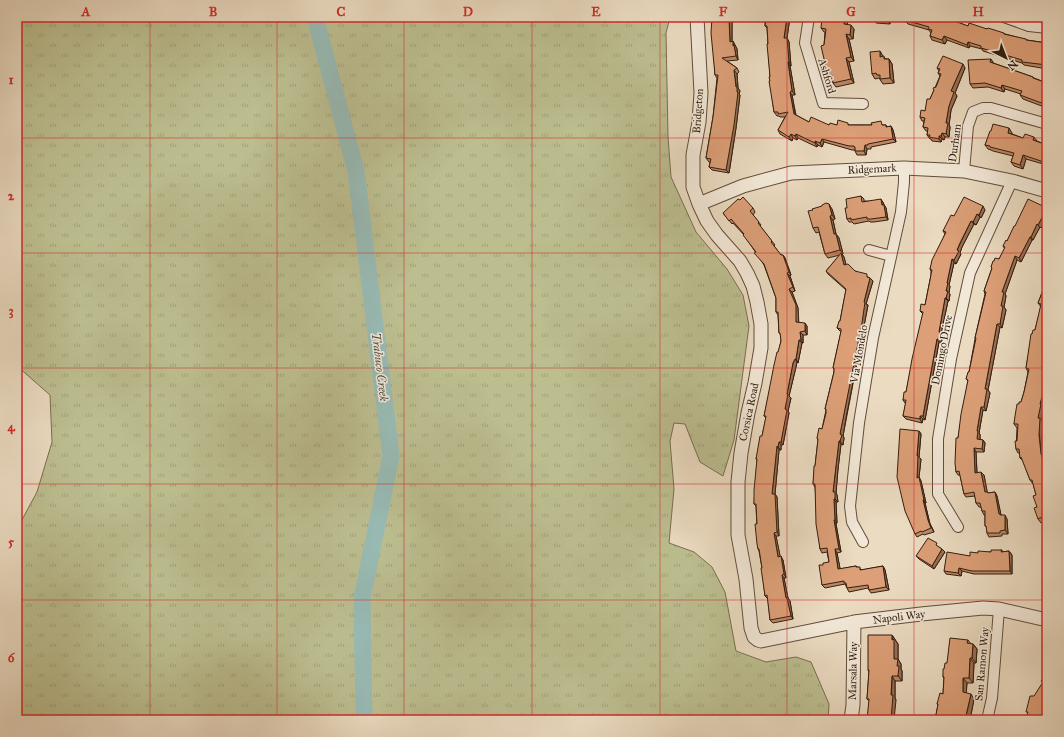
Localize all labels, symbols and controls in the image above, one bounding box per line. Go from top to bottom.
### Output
text: A [81,4,91,20]
text: B [209,4,218,20]
text: C [337,4,346,20]
text: D [463,4,473,20]
text: E [591,4,601,20]
text: F [719,4,728,20]
text: G [846,4,856,20]
text: H [972,4,984,20]
north arrow [986,38,1026,78]
street label: Ashford [815,56,839,96]
text: N [1004,57,1020,73]
text: 1 [8,72,14,88]
street label: Bridgeton [690,88,706,134]
street label: Durham [946,122,964,163]
street label: Ridgemark [847,161,898,177]
text: 2 [8,188,15,204]
text: 3 [8,303,14,319]
street label: Domingo Drive [929,313,955,386]
street label: Via Mondelo [847,323,871,385]
water label: Trabuco Creek [369,332,391,403]
street label: Corsica Road [736,381,762,442]
text: 4 [7,419,15,435]
text: 5 [8,534,15,550]
street label: Napoli Way [872,607,927,627]
street label: San Ramon Way [972,626,992,702]
street label: Marsala Way [846,641,860,700]
text: 6 [8,650,16,666]

